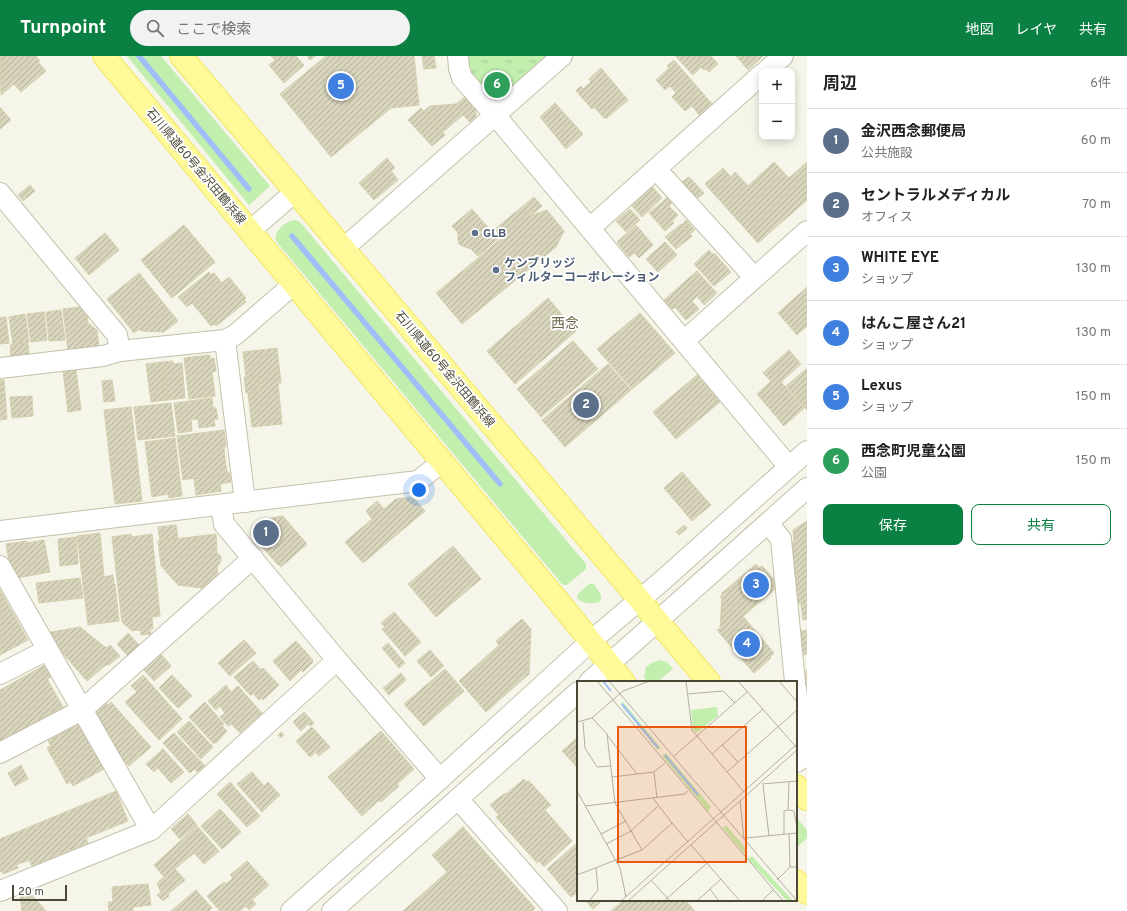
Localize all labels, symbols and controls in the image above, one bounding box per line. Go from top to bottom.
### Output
search box [130,10,410,46]
text: Turnpoint [20,16,106,40]
icon: search [144,17,166,39]
text: ここで検索 [176,21,251,40]
text: 地図 [965,22,993,39]
text: レイヤ [1015,22,1057,39]
text: 共有 [1079,22,1107,39]
map controls [759,68,795,140]
button: + [759,68,795,104]
pin: 6 [484,70,510,100]
pin: 5 [328,71,354,101]
text: 周辺 [823,74,857,96]
text: 6件 [1090,76,1111,92]
button: − [759,104,795,140]
street label: 石川県道60号金沢田鶴浜線 [142,105,249,228]
text: 金沢西念郵便局 [861,123,966,142]
text: 1 [833,133,839,149]
text: 60 m [1081,133,1111,149]
text: 公共施設 [861,146,913,162]
text: セントラルメディカル [861,187,1010,206]
text: 2 [832,197,840,213]
text: 70 m [1082,197,1111,213]
text: オフィス [861,210,913,226]
place label: GLB [483,226,506,242]
marker: GLB [470,228,480,238]
text: WHITE EYE [861,249,939,268]
place label: ケンブリッジ フィルターコーポレーション [504,256,660,286]
text: 3 [832,261,840,277]
text: 130 m [1076,261,1111,277]
marker: ケンブリッジ フィルターコーポレーション [491,265,501,275]
text: ショップ [861,272,913,288]
street label: 石川県道60号金沢田鶴浜線 [391,308,498,431]
text: はんこ屋さん21 [861,315,966,334]
district label: 西念 [551,316,579,333]
text: 4 [832,325,840,341]
text: 130 m [1076,325,1111,341]
text: ショップ [861,338,913,354]
text: Lexus [861,377,902,396]
text: 5 [832,389,840,405]
text: 150 m [1076,389,1111,405]
pin: 2 [573,390,599,420]
text: ショップ [861,400,913,416]
text: 西念町児童公園 [861,443,966,462]
text: 6 [832,453,840,469]
text: 150 m [1076,453,1111,469]
text: 公園 [861,466,887,482]
your location [409,480,429,500]
button: 保存 [823,504,963,545]
button: 共有 [971,504,1111,545]
pin: 1 [253,518,279,548]
pin: 3 [743,570,769,600]
pin: 4 [734,629,760,659]
inset map [577,681,797,901]
scale bar [12,883,67,902]
text: 20 m [18,885,44,899]

